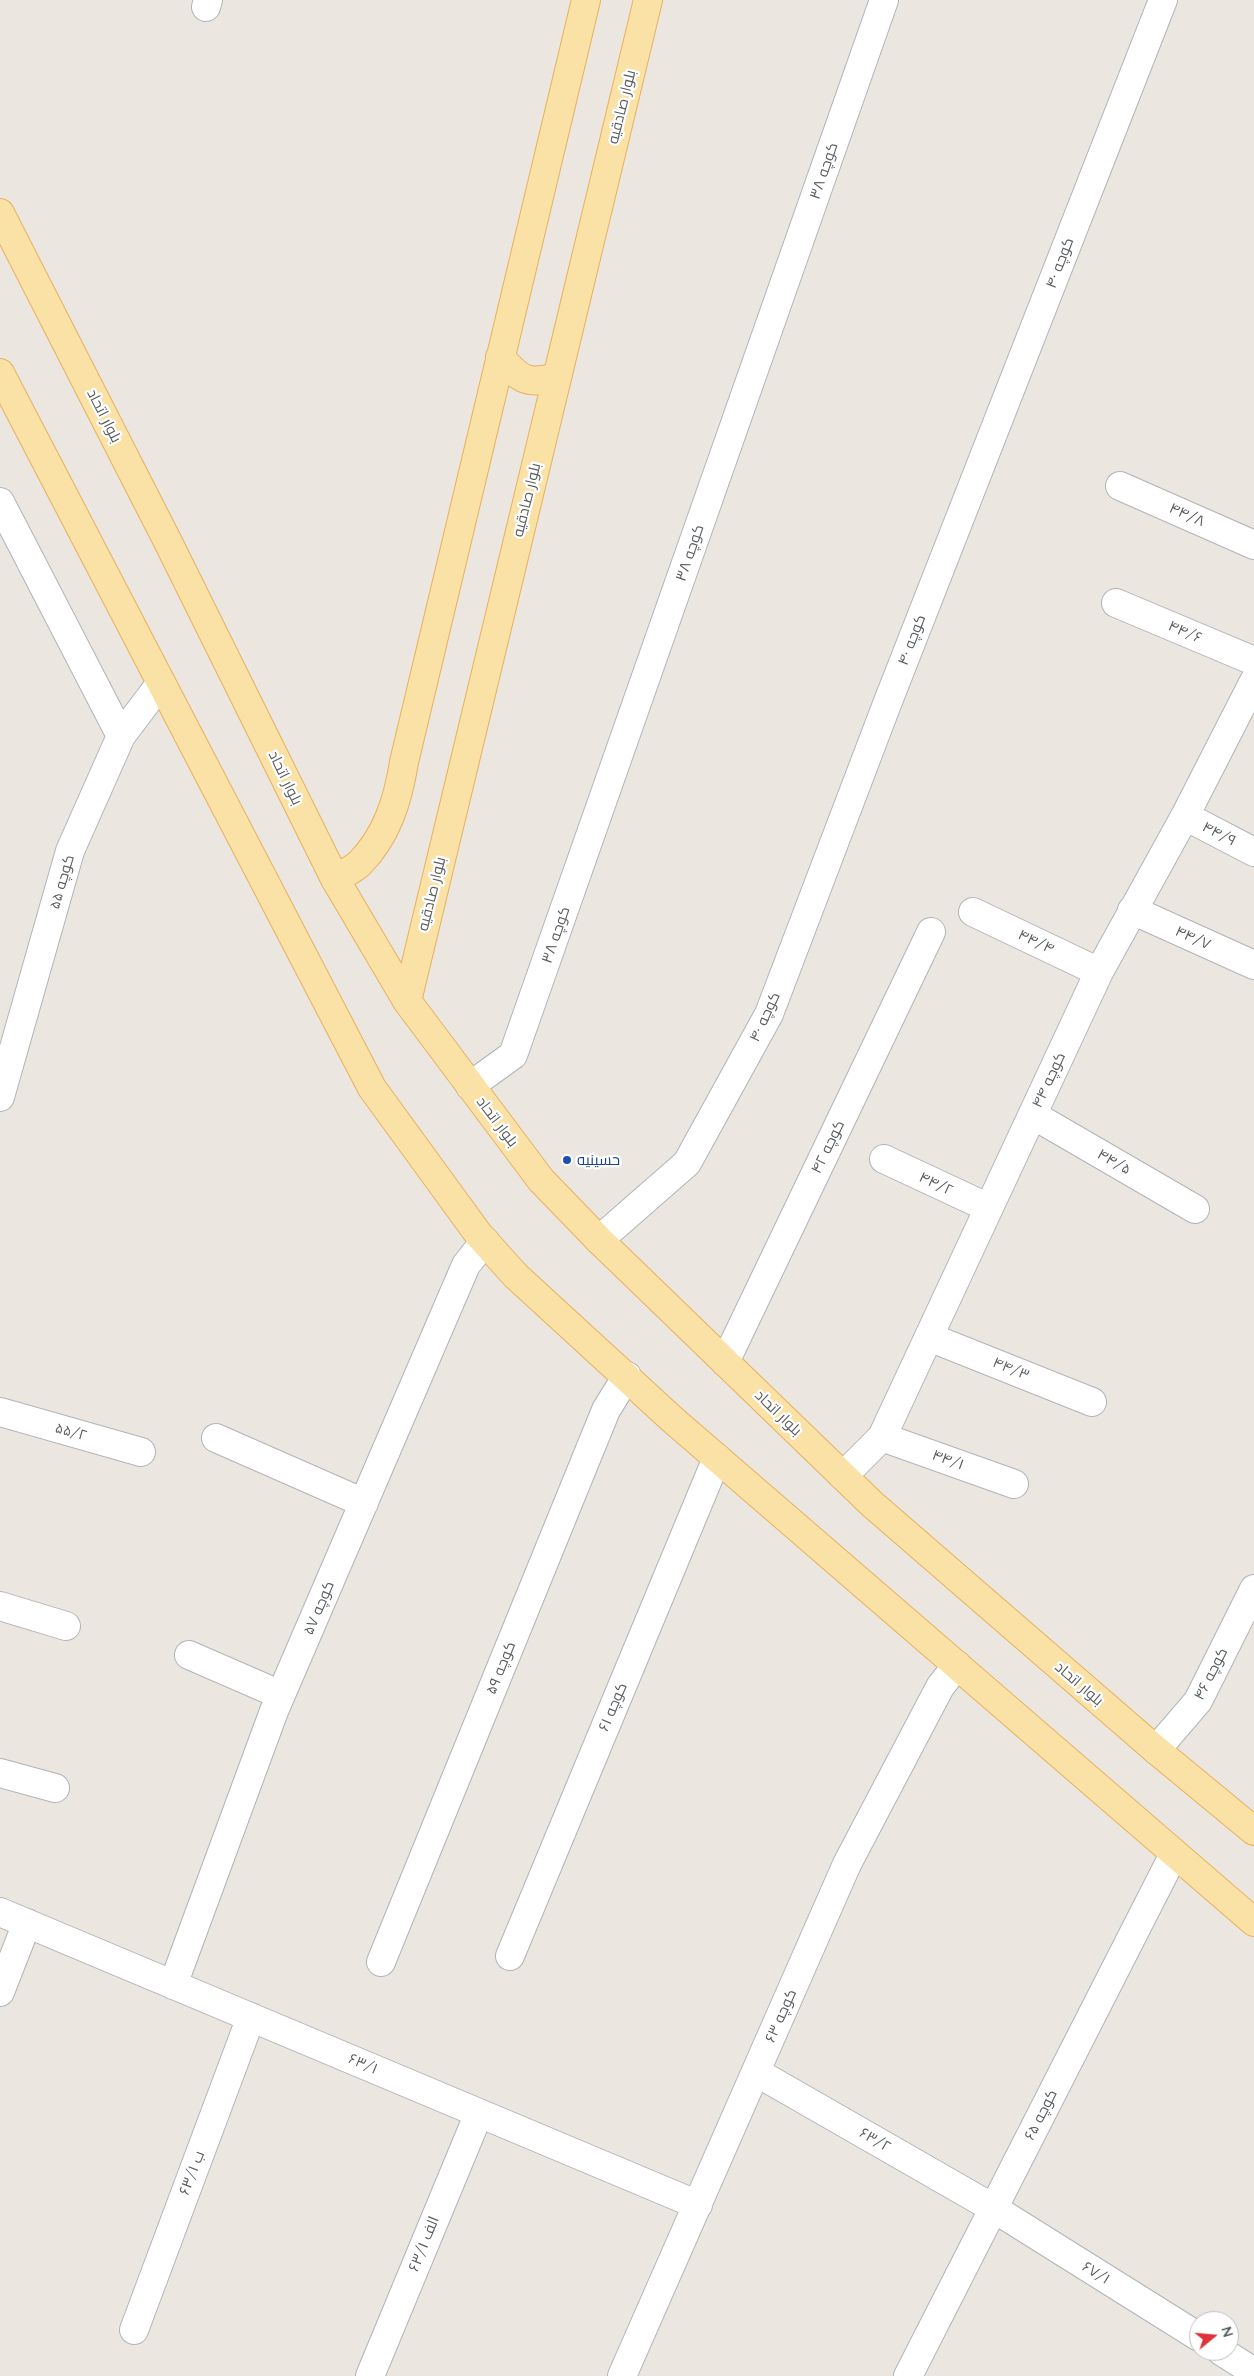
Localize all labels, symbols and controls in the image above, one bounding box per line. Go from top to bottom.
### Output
street label: بلوار صادقیه [604,68,640,146]
street label: کوچه ۳۸ [806,140,842,202]
street label: کوچه ۴۰ [1042,235,1078,291]
street label: بلوار اتحاد [83,386,125,446]
street label: بلوار صادقیه [509,461,545,539]
street label: ۴۴/۸ [1166,499,1208,531]
street label: کوچه ۳۸ [672,522,708,584]
street label: کوچه ۴۰ [894,612,930,668]
street label: ۴۴/۶ [1165,617,1205,647]
street label: بلوار اتحاد [264,748,306,808]
street label: ۴۴/۹ [1199,818,1239,850]
street label: کوچه ۵۵ [46,853,78,911]
street label: بلوار صادقیه [414,855,450,933]
street label: کوچه ۳۸ [538,904,574,966]
street label: ۴۴/۷ [1172,922,1214,954]
street label: ۴۴/۴ [1015,926,1057,958]
street label: کوچه ۴۰ [746,989,784,1045]
street label: کوچه ۴۴ [1028,1049,1070,1111]
street label: بلوار اتحاد [472,1093,522,1151]
street label: کوچه ۴۲ [807,1117,849,1177]
street label: ۴۴/۵ [1094,1145,1134,1179]
place label: حسینیه [577,1151,620,1169]
marker: حسینیه [561,1154,573,1166]
street label: ۴۴/۲ [916,1168,956,1200]
street label: ۴۴/۳ [990,1354,1032,1384]
street label: بلوار اتحاد [751,1386,805,1440]
street label: ۵۵/۲ [53,1419,89,1445]
street label: ۴۴/۱ [930,1446,966,1474]
street label: کوچه ۵۷ [300,1578,338,1638]
street label: کوچه ۵۹ [482,1639,520,1697]
street label: کوچه ۴۶ [1190,1645,1232,1703]
street label: بلوار اتحاد [1051,1658,1107,1710]
street label: کوچه ۶۱ [595,1680,631,1734]
street label: کوچه ۶۳ [761,1987,801,2045]
street label: ۶۳/۱ [346,2050,380,2078]
street label: کوچه ۶۵ [1021,2087,1061,2143]
street label: ۶۳/۲ [856,2124,894,2156]
street label: ۶۳/۱ ب [175,2148,209,2198]
street label: ۶۳/۱ الف [405,2214,443,2274]
street label: ۶۷/۱ [1079,2258,1113,2288]
north arrow [1189,2311,1239,2361]
text: N [1217,2324,1237,2339]

